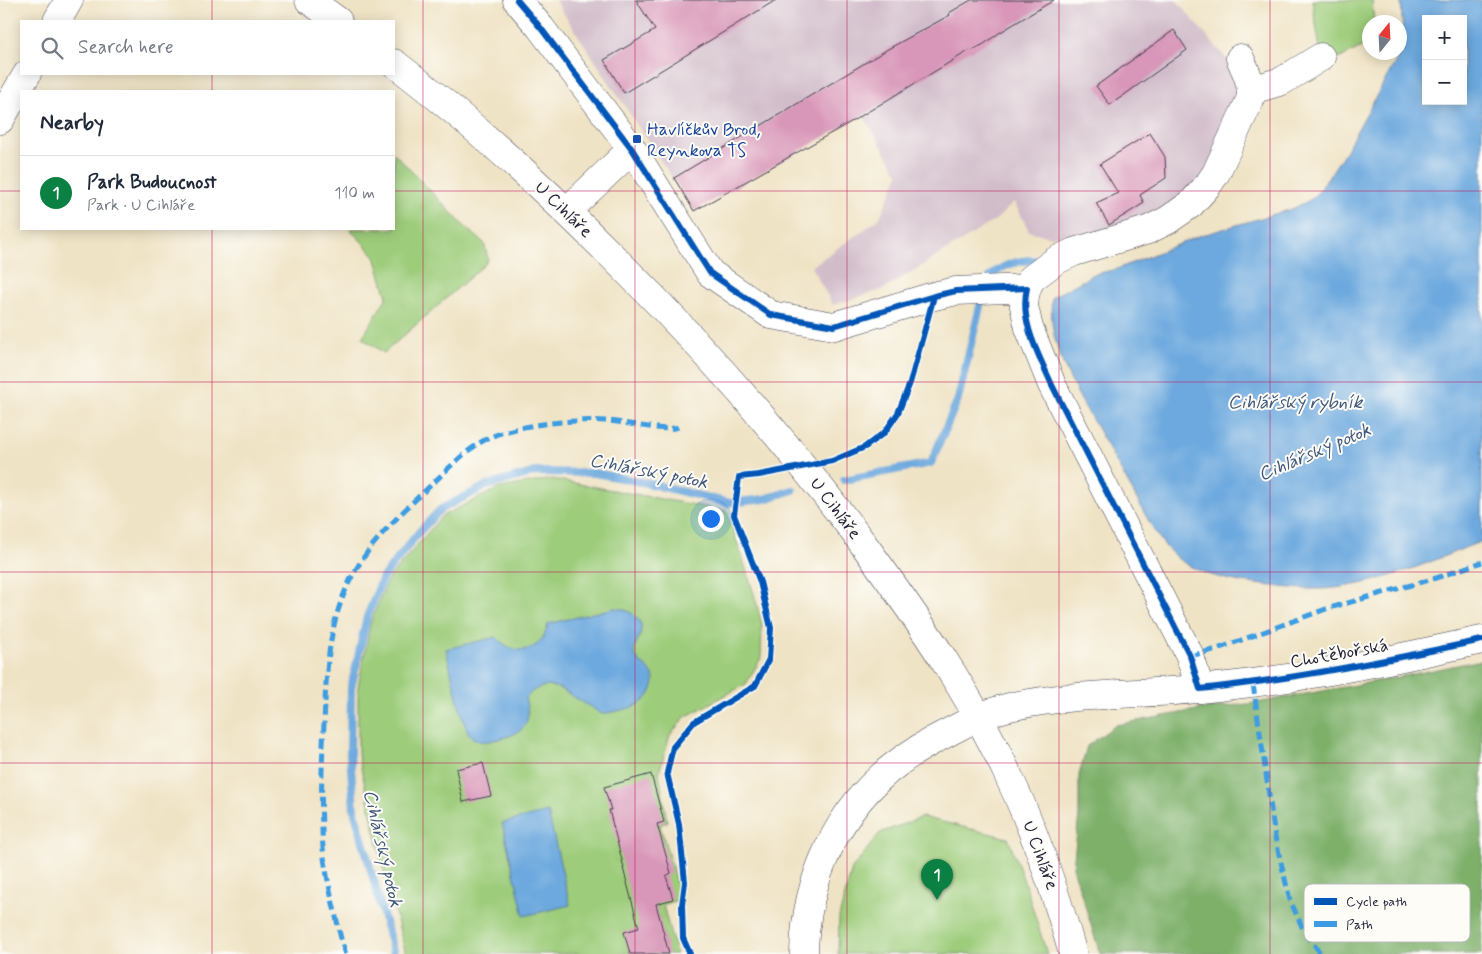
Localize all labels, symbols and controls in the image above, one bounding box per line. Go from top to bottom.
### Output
north arrow [1362,15,1407,60]
map controls [1422,15,1467,105]
button: + [1422,15,1467,60]
search box [20,20,395,75]
icon: search [38,34,66,62]
text: Search here [78,35,174,60]
button: − [1422,60,1467,105]
text: Nearby [40,109,104,137]
place label: Havlíčkův Brod, Reynkova TS [647,118,761,163]
marker: Havlíčkův Brod, Reynkova TS [631,133,643,145]
text: Park Budoucnost [87,170,217,195]
street label: U Cihláře [529,176,598,243]
text: 1 [52,183,60,204]
text: 110 m [334,183,375,204]
text: Park · U Cihláře [87,195,195,216]
water label: Cihlářský rybník [1228,390,1364,415]
water label: Cihlářský potok [1255,417,1375,487]
water label: Cihlářský potok [587,448,711,495]
street label: U Cihláře [804,473,867,545]
your location [698,506,724,532]
street label: Chotěbořská [1288,634,1390,674]
water label: Cihlářský potok [357,787,408,910]
street label: U Cihláře [1016,817,1064,893]
pin: 1 [921,859,953,900]
legend [1304,884,1470,942]
text: Cycle path [1346,893,1407,911]
text: Path [1346,916,1373,934]

